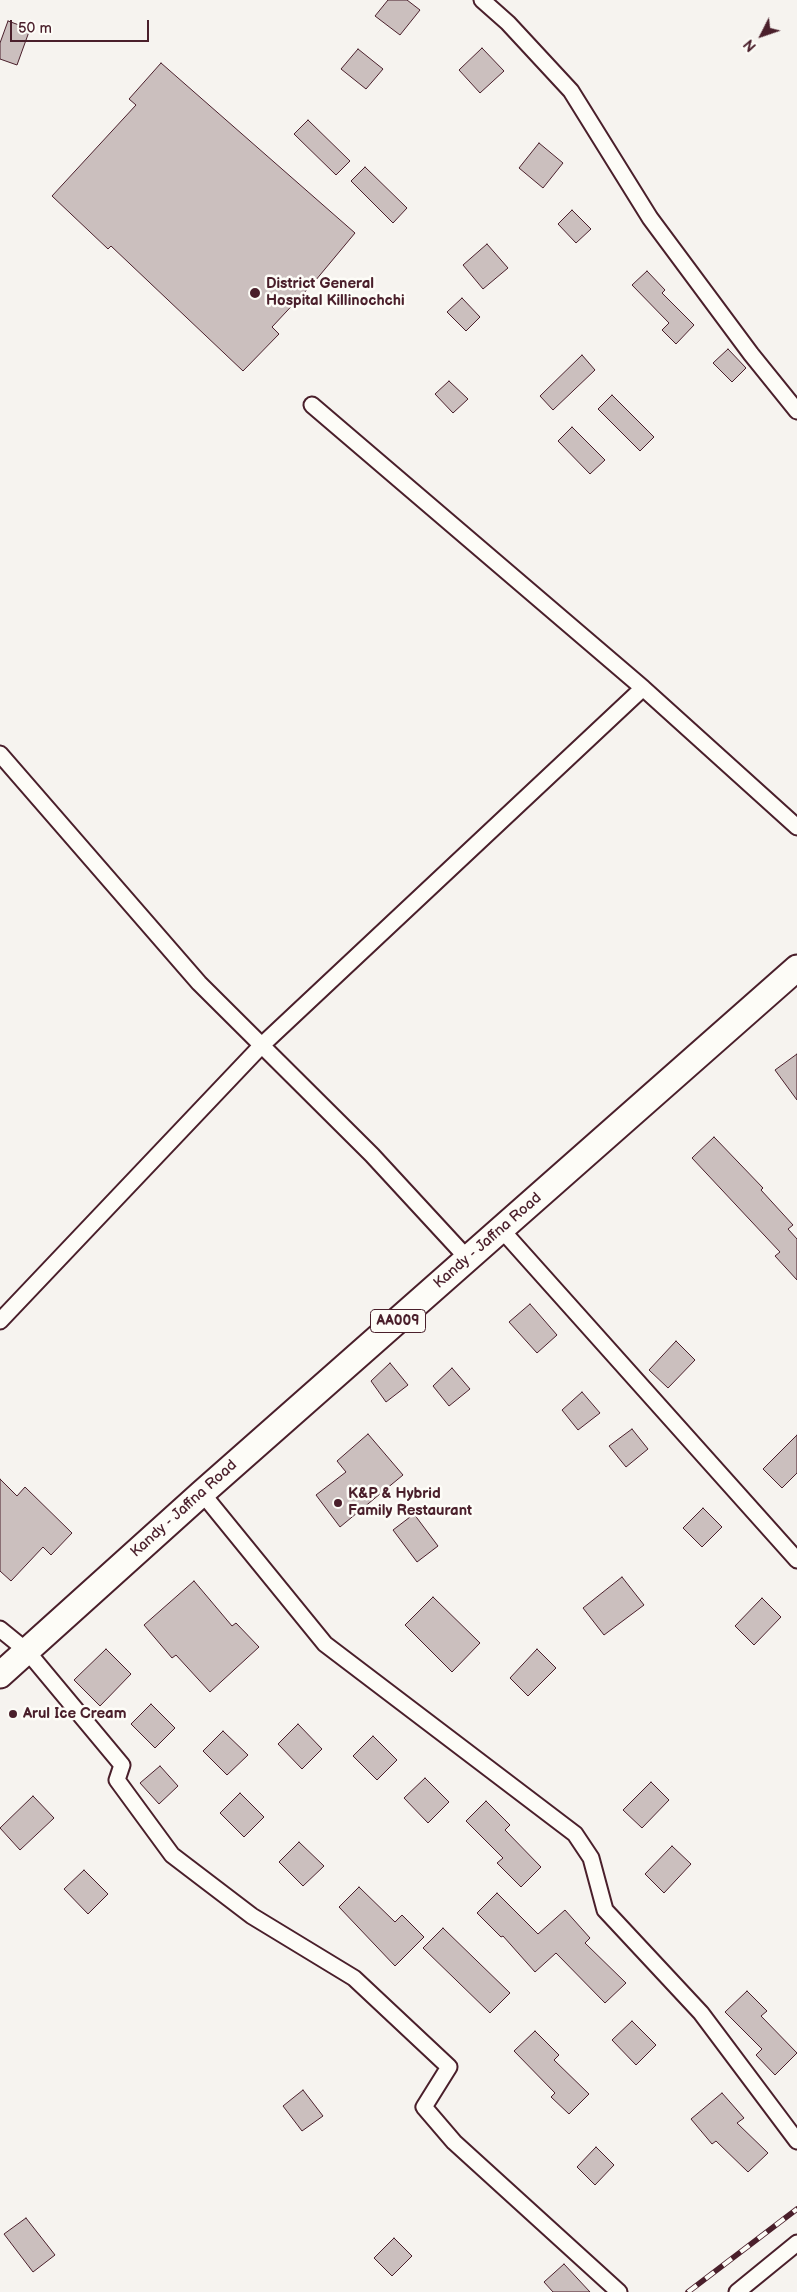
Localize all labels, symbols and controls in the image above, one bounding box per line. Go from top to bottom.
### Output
scale bar [12,10,151,42]
north arrow [737,10,787,60]
text: 50 m [18,19,52,38]
text: N [740,36,760,55]
place label: District General Hospital Killinochchi [266,275,405,310]
marker: District General Hospital Killinochchi [248,286,262,300]
street label: Kandy - Jaffna Road [430,1189,546,1293]
road number: AA009 [370,1310,426,1332]
street label: Kandy - Jaffna Road [127,1457,241,1561]
place label: K&P & Hybrid Family Restaurant [348,1485,472,1520]
marker: K&P & Hybrid Family Restaurant [332,1497,344,1509]
place label: Arul Ice Cream [23,1705,126,1723]
marker: Arul Ice Cream [7,1708,19,1720]

